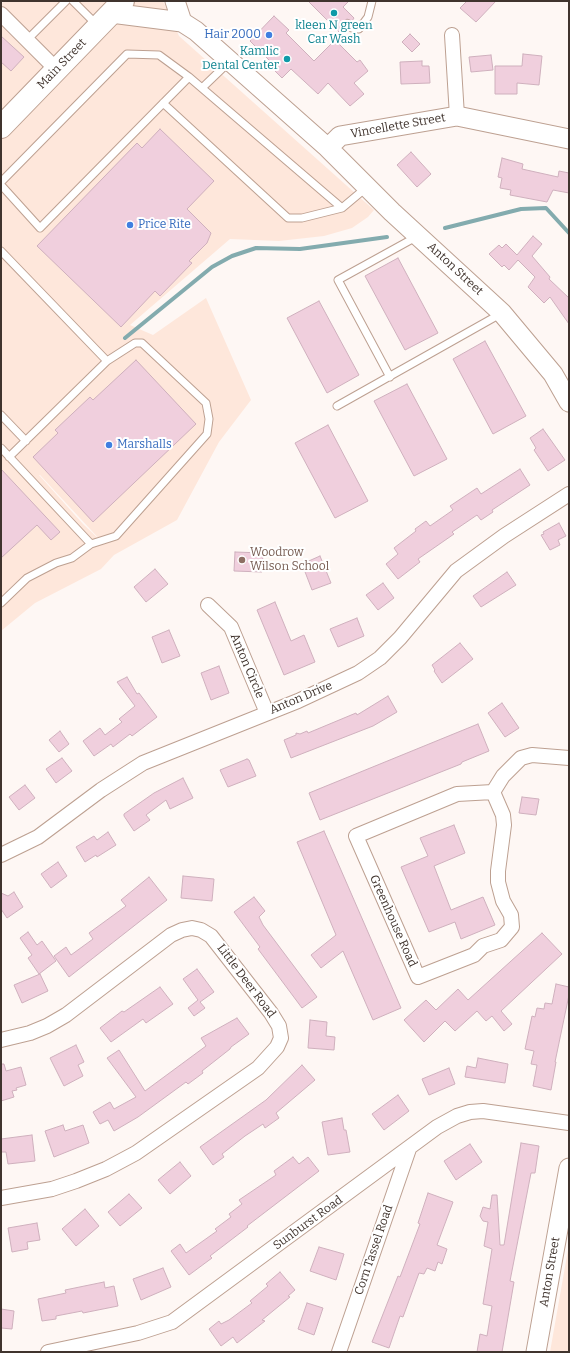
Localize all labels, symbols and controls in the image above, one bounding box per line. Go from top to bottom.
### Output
marker: kleen N green Car Wash [329,8,339,18]
place label: kleen N green Car Wash [295,19,373,47]
place label: Hair 2000 [204,28,261,42]
marker: Hair 2000 [264,30,274,40]
street label: Main Street [34,36,90,92]
place label: Kamlic Dental Center [202,45,279,73]
marker: Kamlic Dental Center [282,54,292,64]
street label: Vincellette Street [349,111,447,141]
place label: Price Rite [138,218,191,232]
marker: Price Rite [125,220,135,230]
street label: Anton Street [424,240,486,298]
place label: Marshalls [117,438,172,452]
marker: Marshalls [104,440,114,450]
place label: Woodrow Wilson School [250,546,329,574]
marker: Woodrow Wilson School [237,555,247,565]
street label: Anton Circle [227,631,267,701]
street label: Anton Drive [268,678,334,718]
street label: Greenhouse Road [366,873,420,969]
street label: Little Deer Road [214,941,278,1021]
street label: Sunburst Road [270,1193,346,1253]
street label: Corn Tassel Road [352,1203,396,1297]
street label: Anton Street [537,1236,563,1308]

